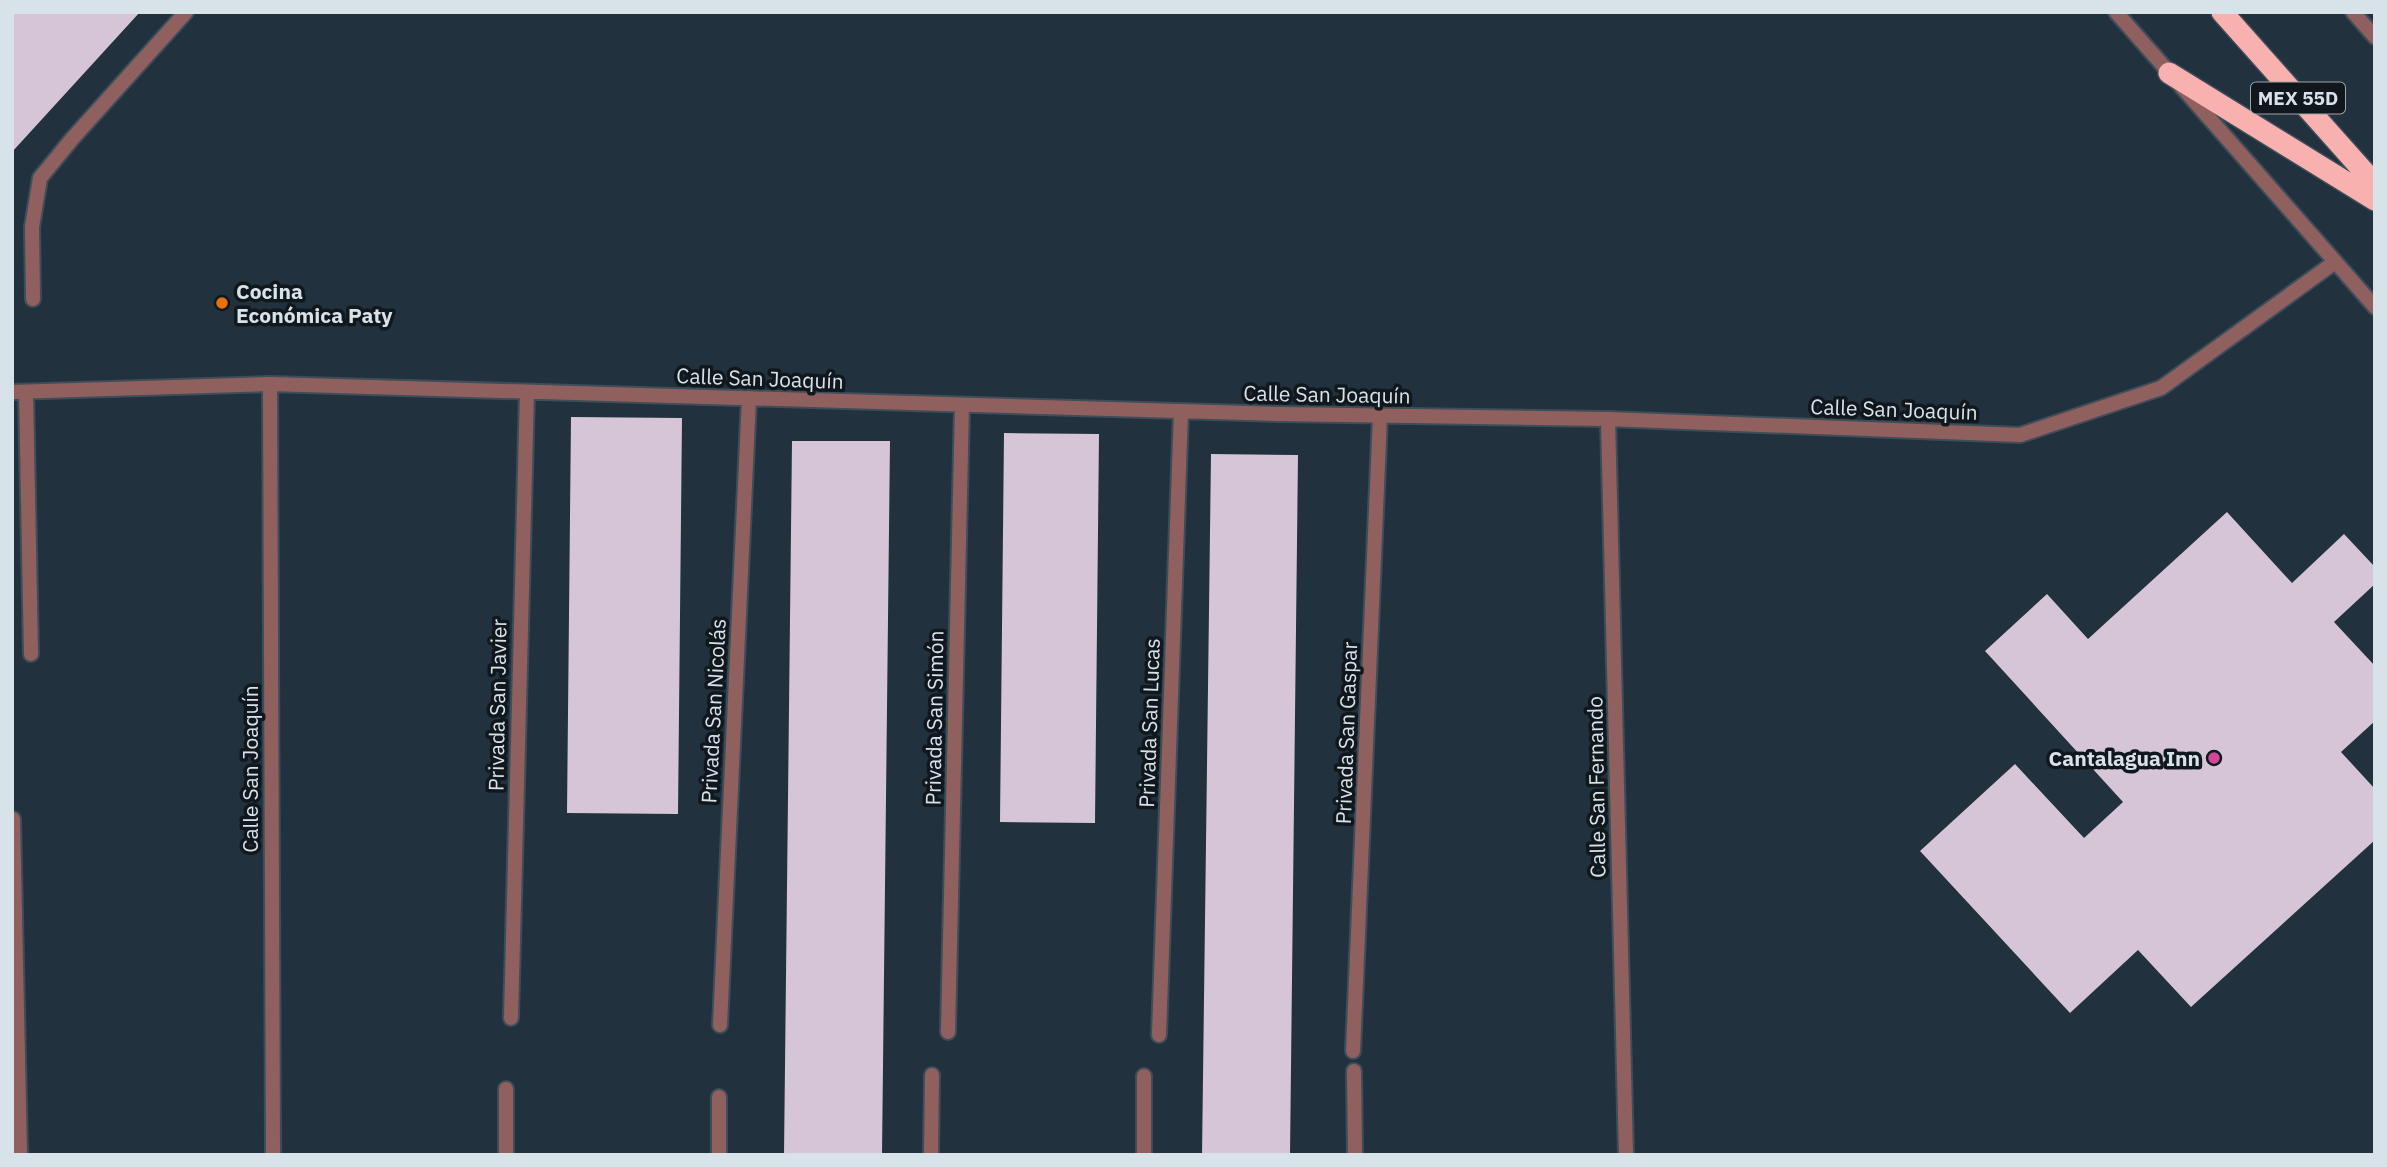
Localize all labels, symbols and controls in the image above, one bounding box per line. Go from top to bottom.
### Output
road number: MEX 55D [2251,82,2345,114]
place label: Cocina Económica Paty [236,277,393,329]
marker: Cocina Económica Paty [214,295,230,311]
street label: Calle San Joaquín [676,361,844,395]
street label: Calle San Joaquín [1243,379,1411,409]
street label: Calle San Joaquín [1810,392,1978,426]
street label: Privada San Javier [482,618,513,791]
street label: Privada San Nicolás [694,618,732,804]
street label: Privada San Simón [918,630,950,806]
street label: Privada San Lucas [1132,638,1166,808]
street label: Privada San Gaspar [1329,641,1363,825]
street label: Calle San Joaquín [236,685,264,853]
street label: Calle San Fernando [1580,696,1612,878]
place label: Cantalagua Inn [2049,744,2200,772]
marker: Cantalagua Inn [2206,750,2222,766]

